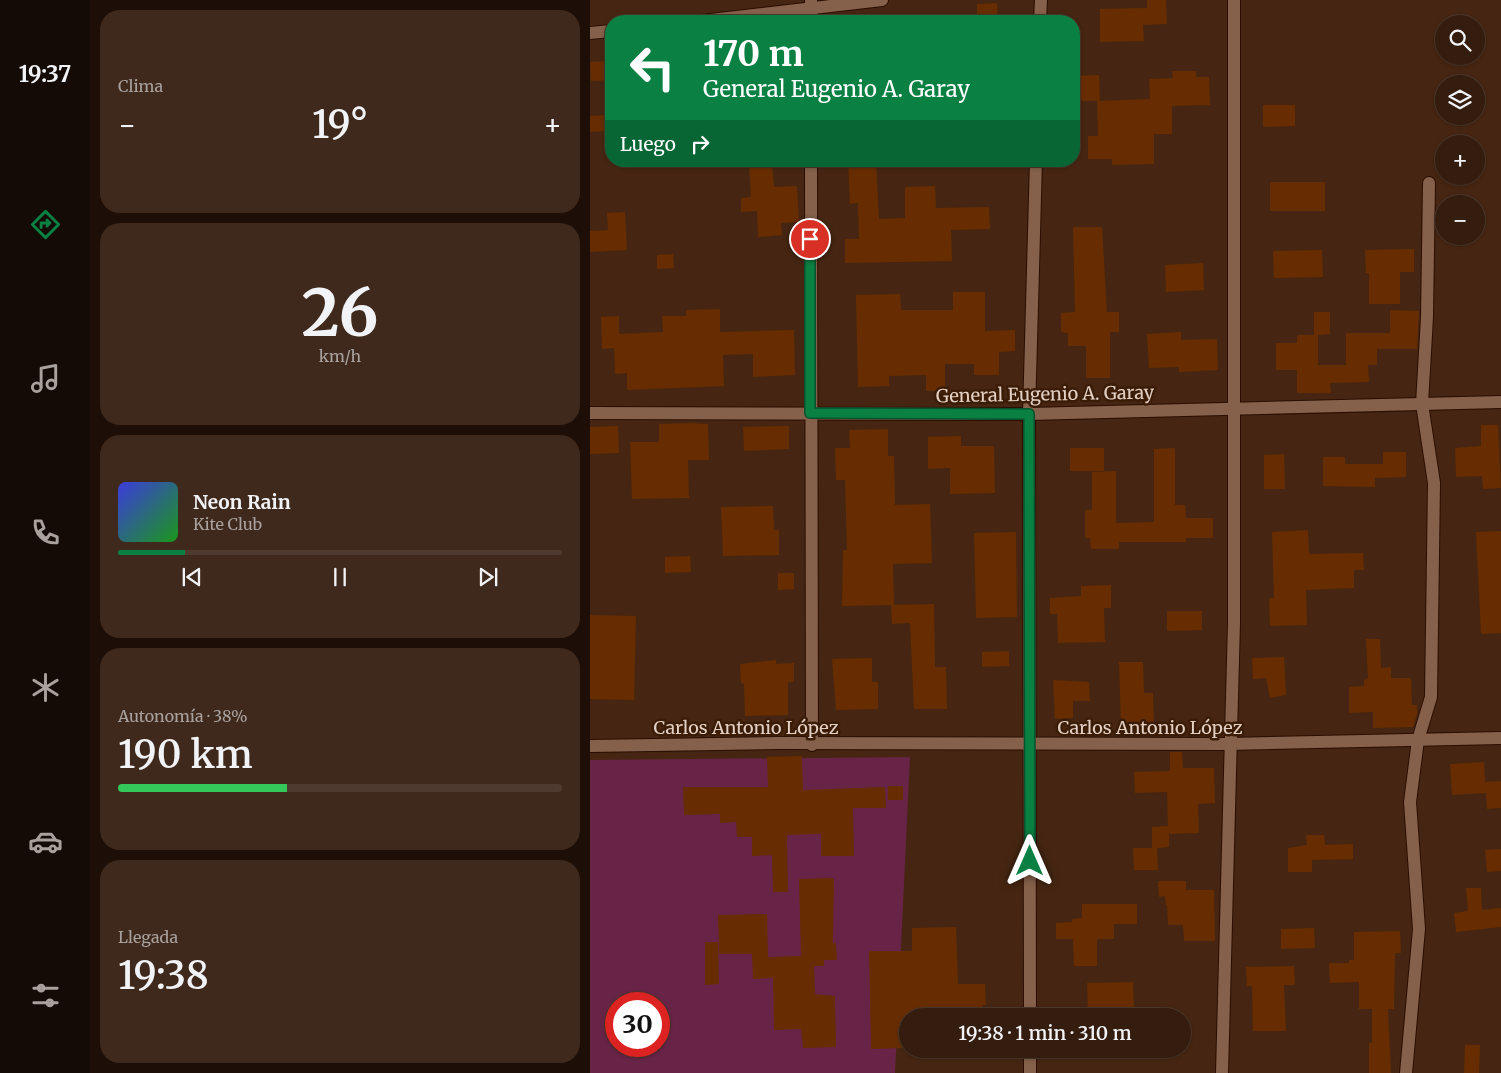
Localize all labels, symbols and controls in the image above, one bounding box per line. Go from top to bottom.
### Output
map controls [1435,15,1485,245]
button: search [1435,15,1485,65]
text: 170 m [703,32,804,76]
icon: left [620,35,685,100]
text: 19:37 [19,60,71,88]
text: General Eugenio A. Garay [703,75,970,103]
button: layers [1435,75,1485,125]
text: Clima [118,76,163,96]
text: 19° [312,101,368,148]
text: − [118,107,137,143]
text: + [543,107,562,143]
icon: right [686,130,714,158]
text: Luego [620,132,676,156]
button: + [1435,135,1485,185]
button: − [1435,195,1485,245]
icon: directions [28,207,63,242]
pin [789,218,831,260]
icon: arrive [796,225,824,253]
text: 26 [301,272,379,354]
text: km/h [319,346,361,366]
icon: music [28,361,63,396]
street label: General Eugenio A. Garay [936,381,1155,407]
text: Neon Rain [193,490,291,514]
text: Kite Club [193,514,262,534]
icon: phone [28,515,63,550]
icon: previous [178,563,206,591]
icon: pause [326,563,354,591]
icon: next [474,563,502,591]
icon: climate [28,670,63,705]
text: Autonomía · 38% [118,706,248,726]
street label: Carlos Antonio López [654,716,839,739]
street label: Carlos Antonio López [1058,716,1243,739]
text: 190 km [118,731,253,778]
icon: car [28,824,63,859]
position arrow [1003,834,1055,886]
text: Llegada [118,927,178,947]
text: 19:38 [118,952,209,999]
icon: filters [28,978,63,1013]
speed limit sign: 30 [605,992,670,1057]
text: 19:38 · 1 min · 310 m [958,1021,1132,1045]

